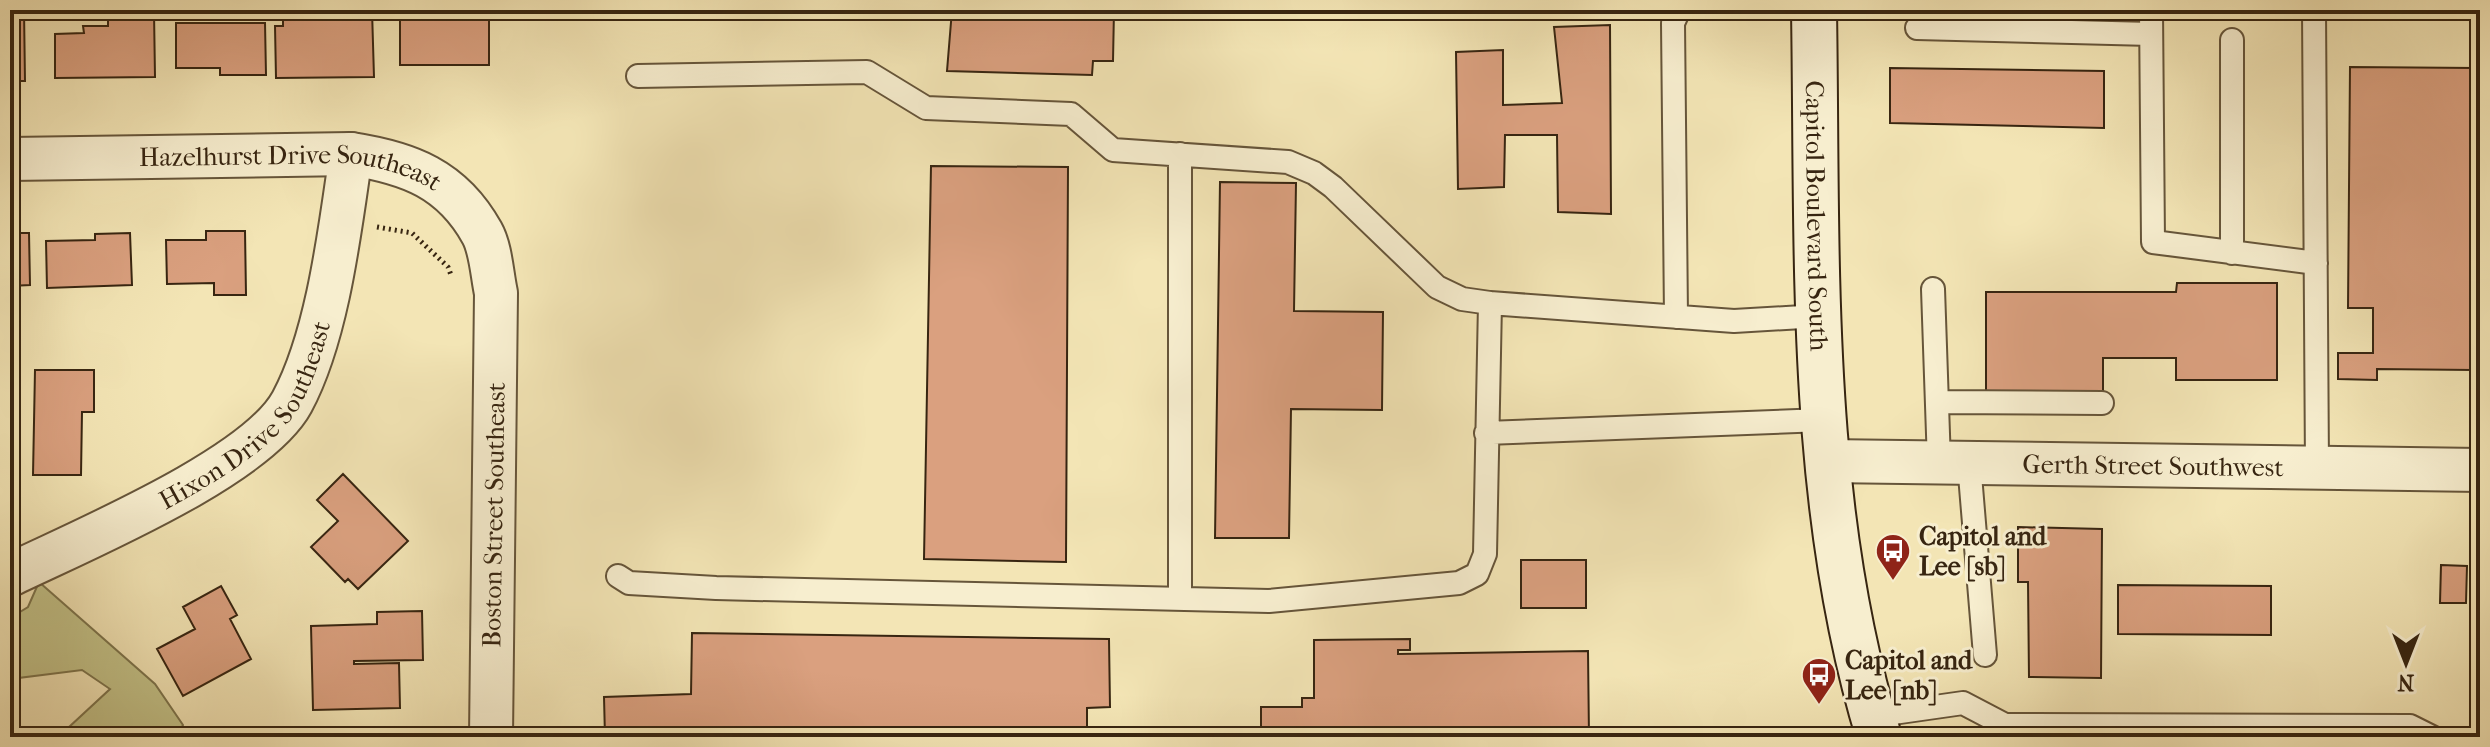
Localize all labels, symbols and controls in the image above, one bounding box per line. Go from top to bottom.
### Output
street label: Capitol Boulevard South [1799,80,1835,352]
street label: Hazelhurst Drive Southeast [139,139,448,198]
street label: Hixon Drive Southeast [154,317,337,516]
street label: Boston Street Southeast [476,381,512,648]
street label: Gerth Street Southwest [2022,448,2284,483]
place label: Capitol and Lee [sb] [1919,521,2047,582]
bus stop icon: Capitol and Lee [sb] [1874,532,1912,582]
north arrow [2366,623,2446,703]
place label: Capitol and Lee [nb] [1845,645,1973,706]
bus stop icon: Capitol and Lee [nb] [1800,656,1838,706]
text: N [2397,669,2414,695]

